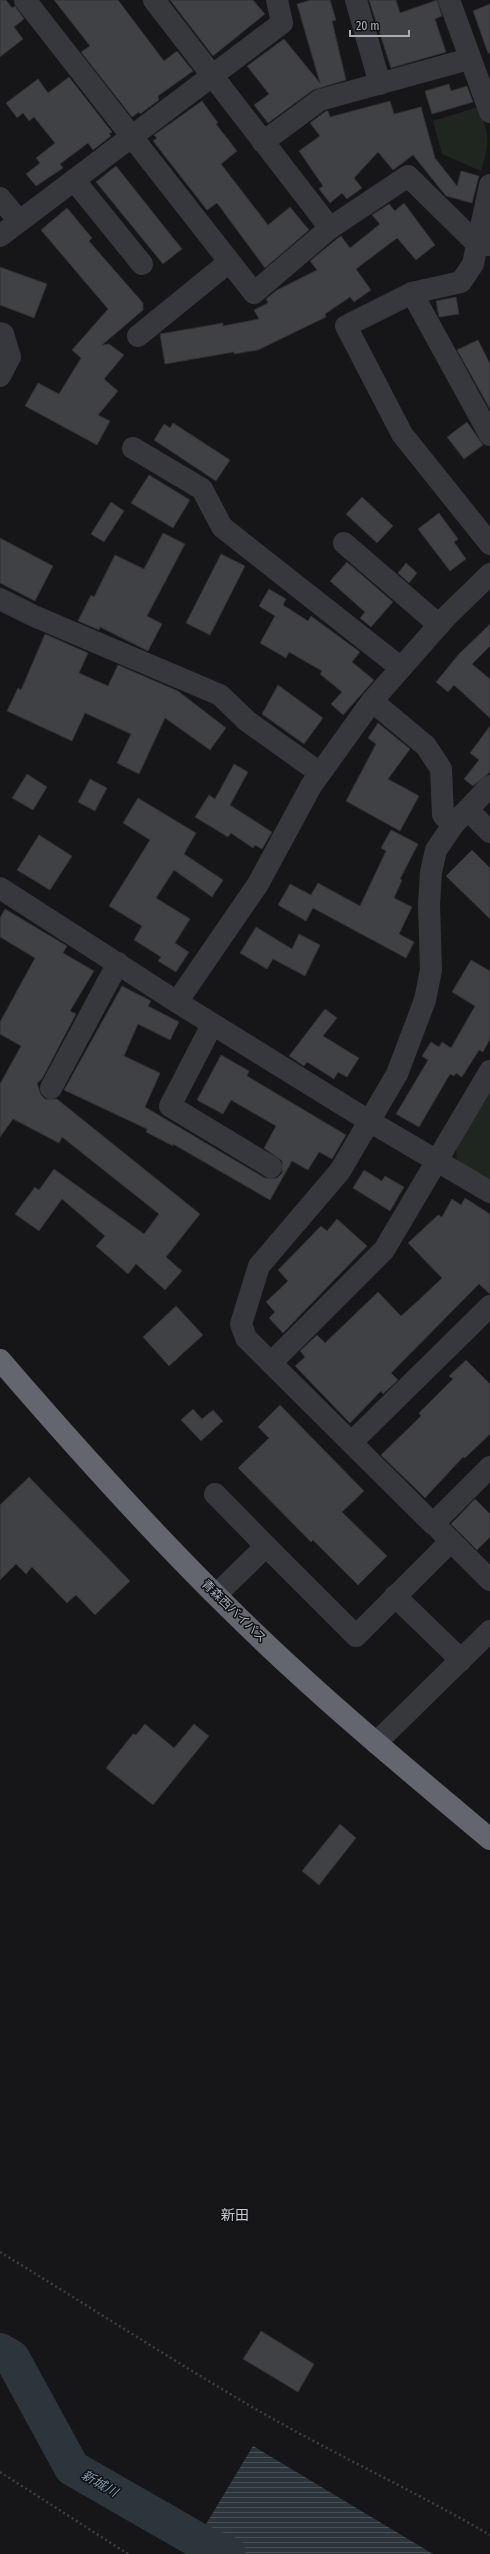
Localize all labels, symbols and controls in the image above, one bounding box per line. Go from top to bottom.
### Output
scale bar [350,12,409,38]
text: 20 m [356,19,380,33]
street label: 青森西バイパス [199,1577,269,1645]
district label: 新田 [221,2207,249,2224]
water label: 新城川 [79,2467,122,2501]

